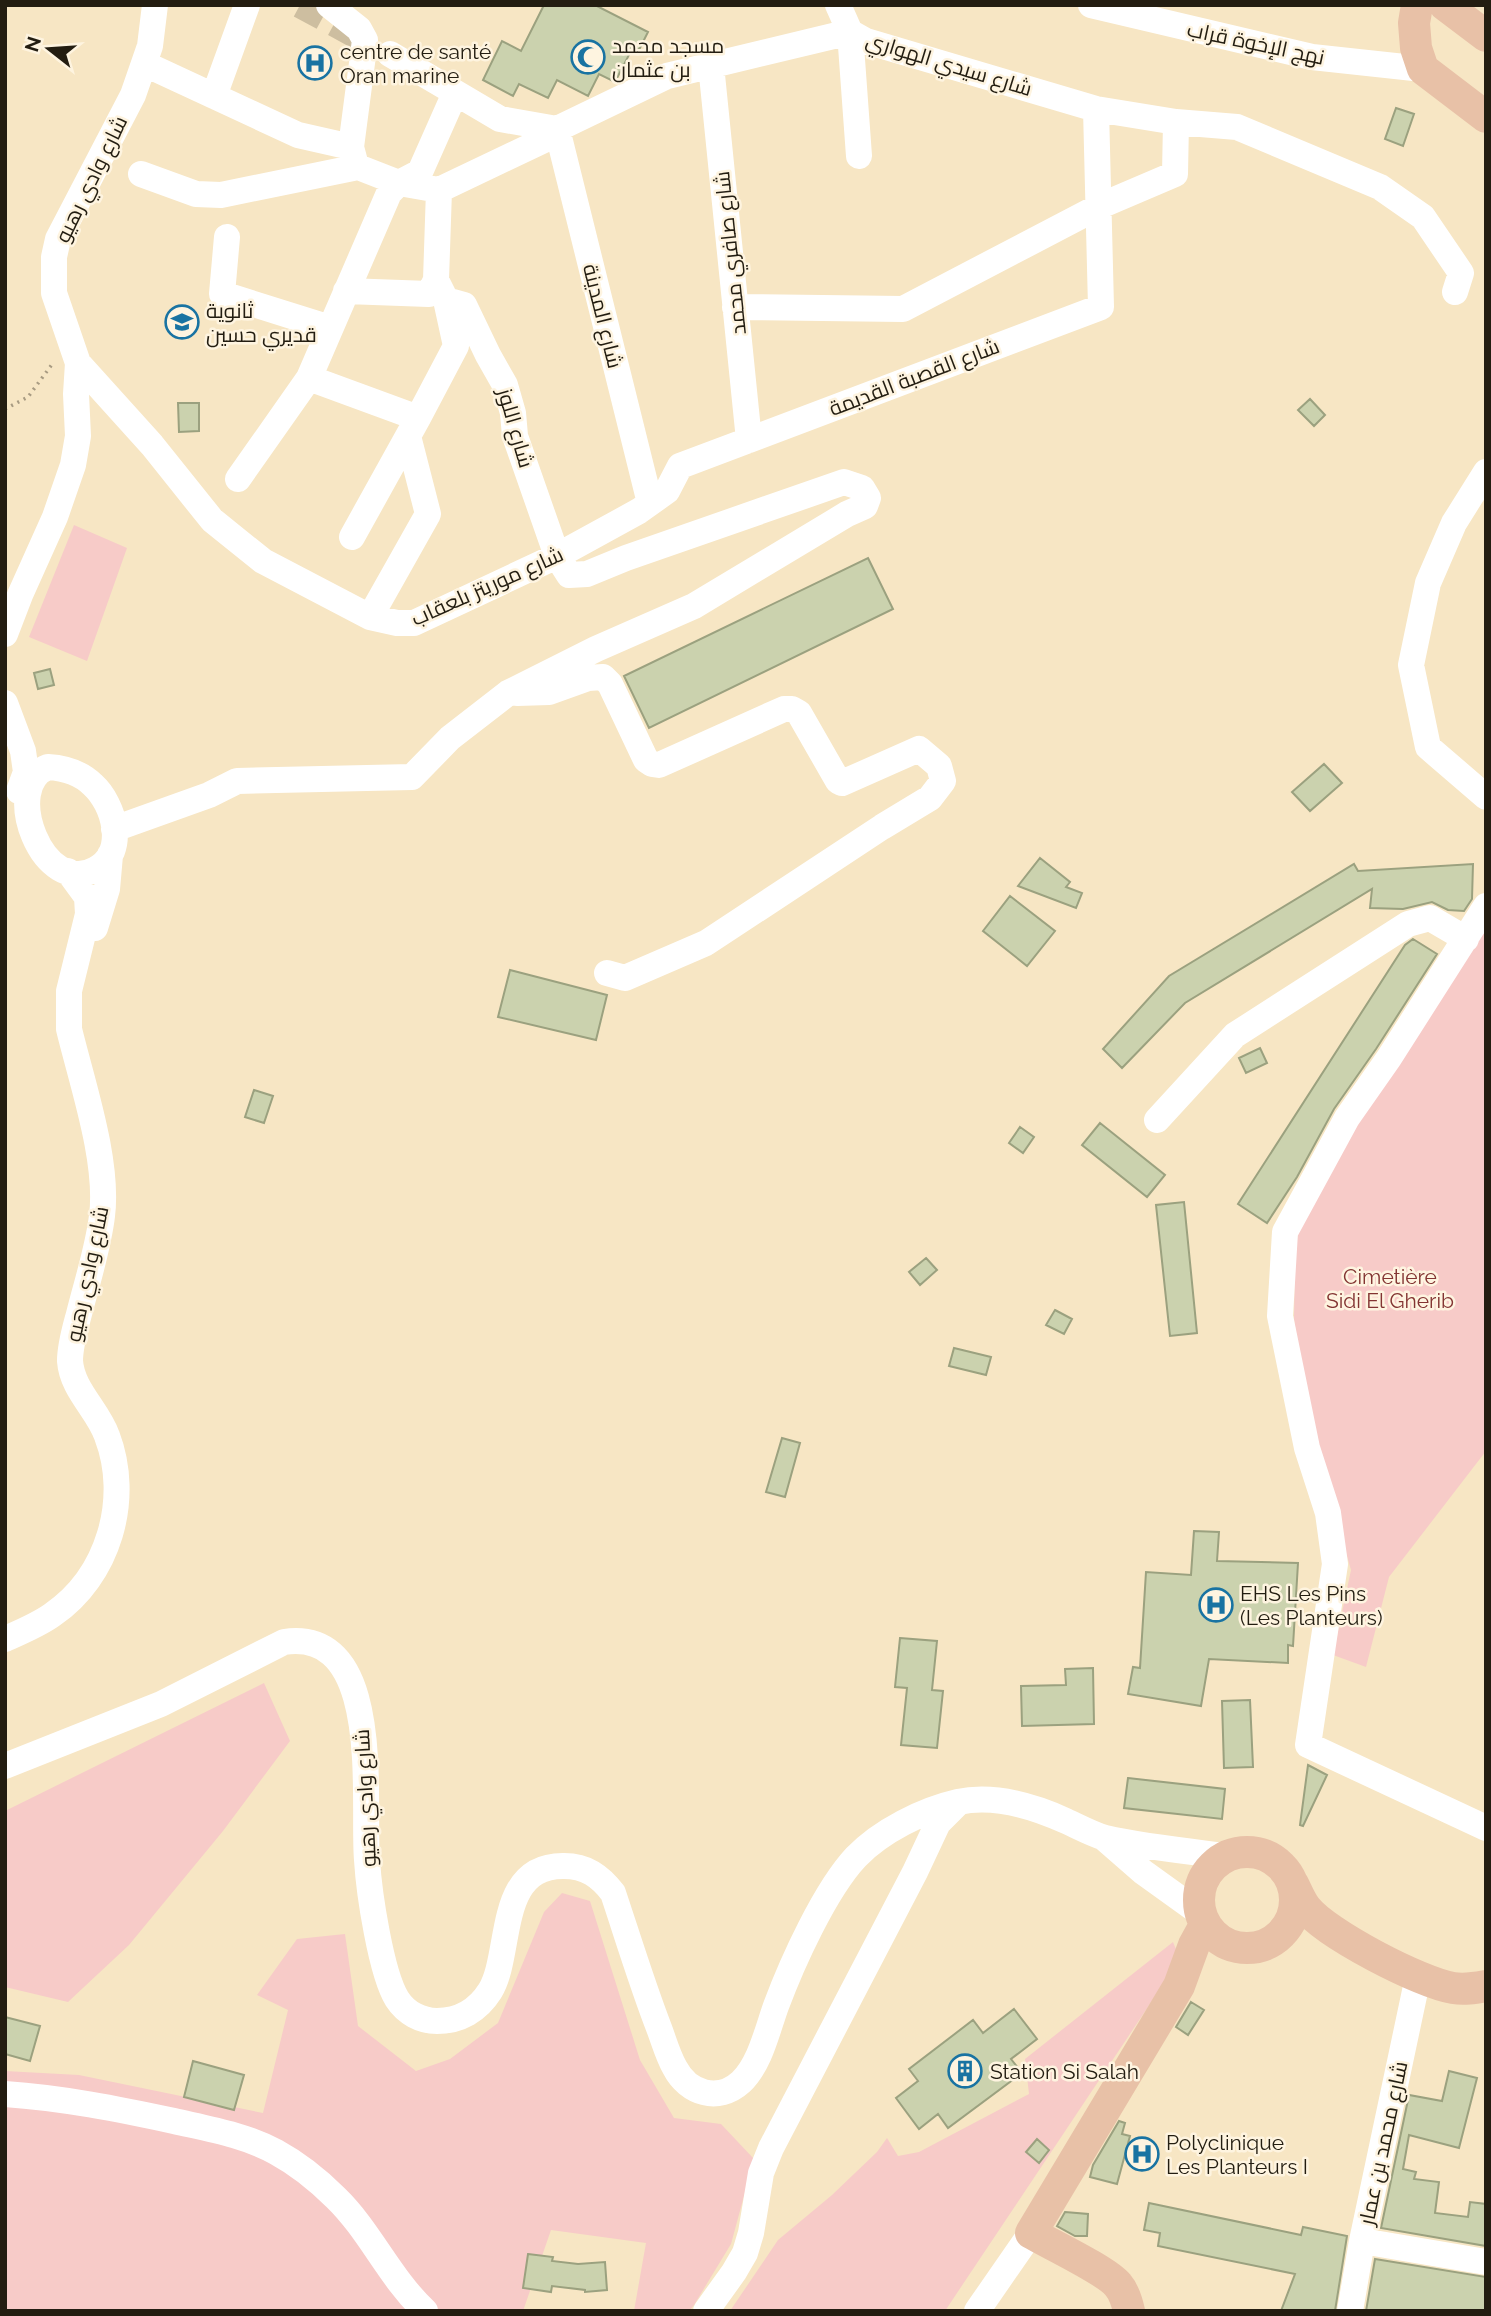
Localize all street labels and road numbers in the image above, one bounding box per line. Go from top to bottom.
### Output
street label: نهج الإخوة قراب [1185,16,1327,72]
street label: شارع سيدي الهواري [862,27,1035,105]
street label: شارع وادي رهيو [50,112,136,248]
street label: شارع صافري محمد [709,170,755,336]
street label: شارع المدينة [576,261,628,371]
street label: شارع القصبة القديمة [825,333,1003,423]
street label: شارع اللوز [491,384,539,471]
street label: شارع موريتز بلعقاب [407,541,568,633]
street label: شارع وادي رهيو [60,1204,117,1345]
street label: شارع وادي رهيو [349,1728,385,1868]
street label: شارع محمد بن عمار [1353,2059,1415,2229]

